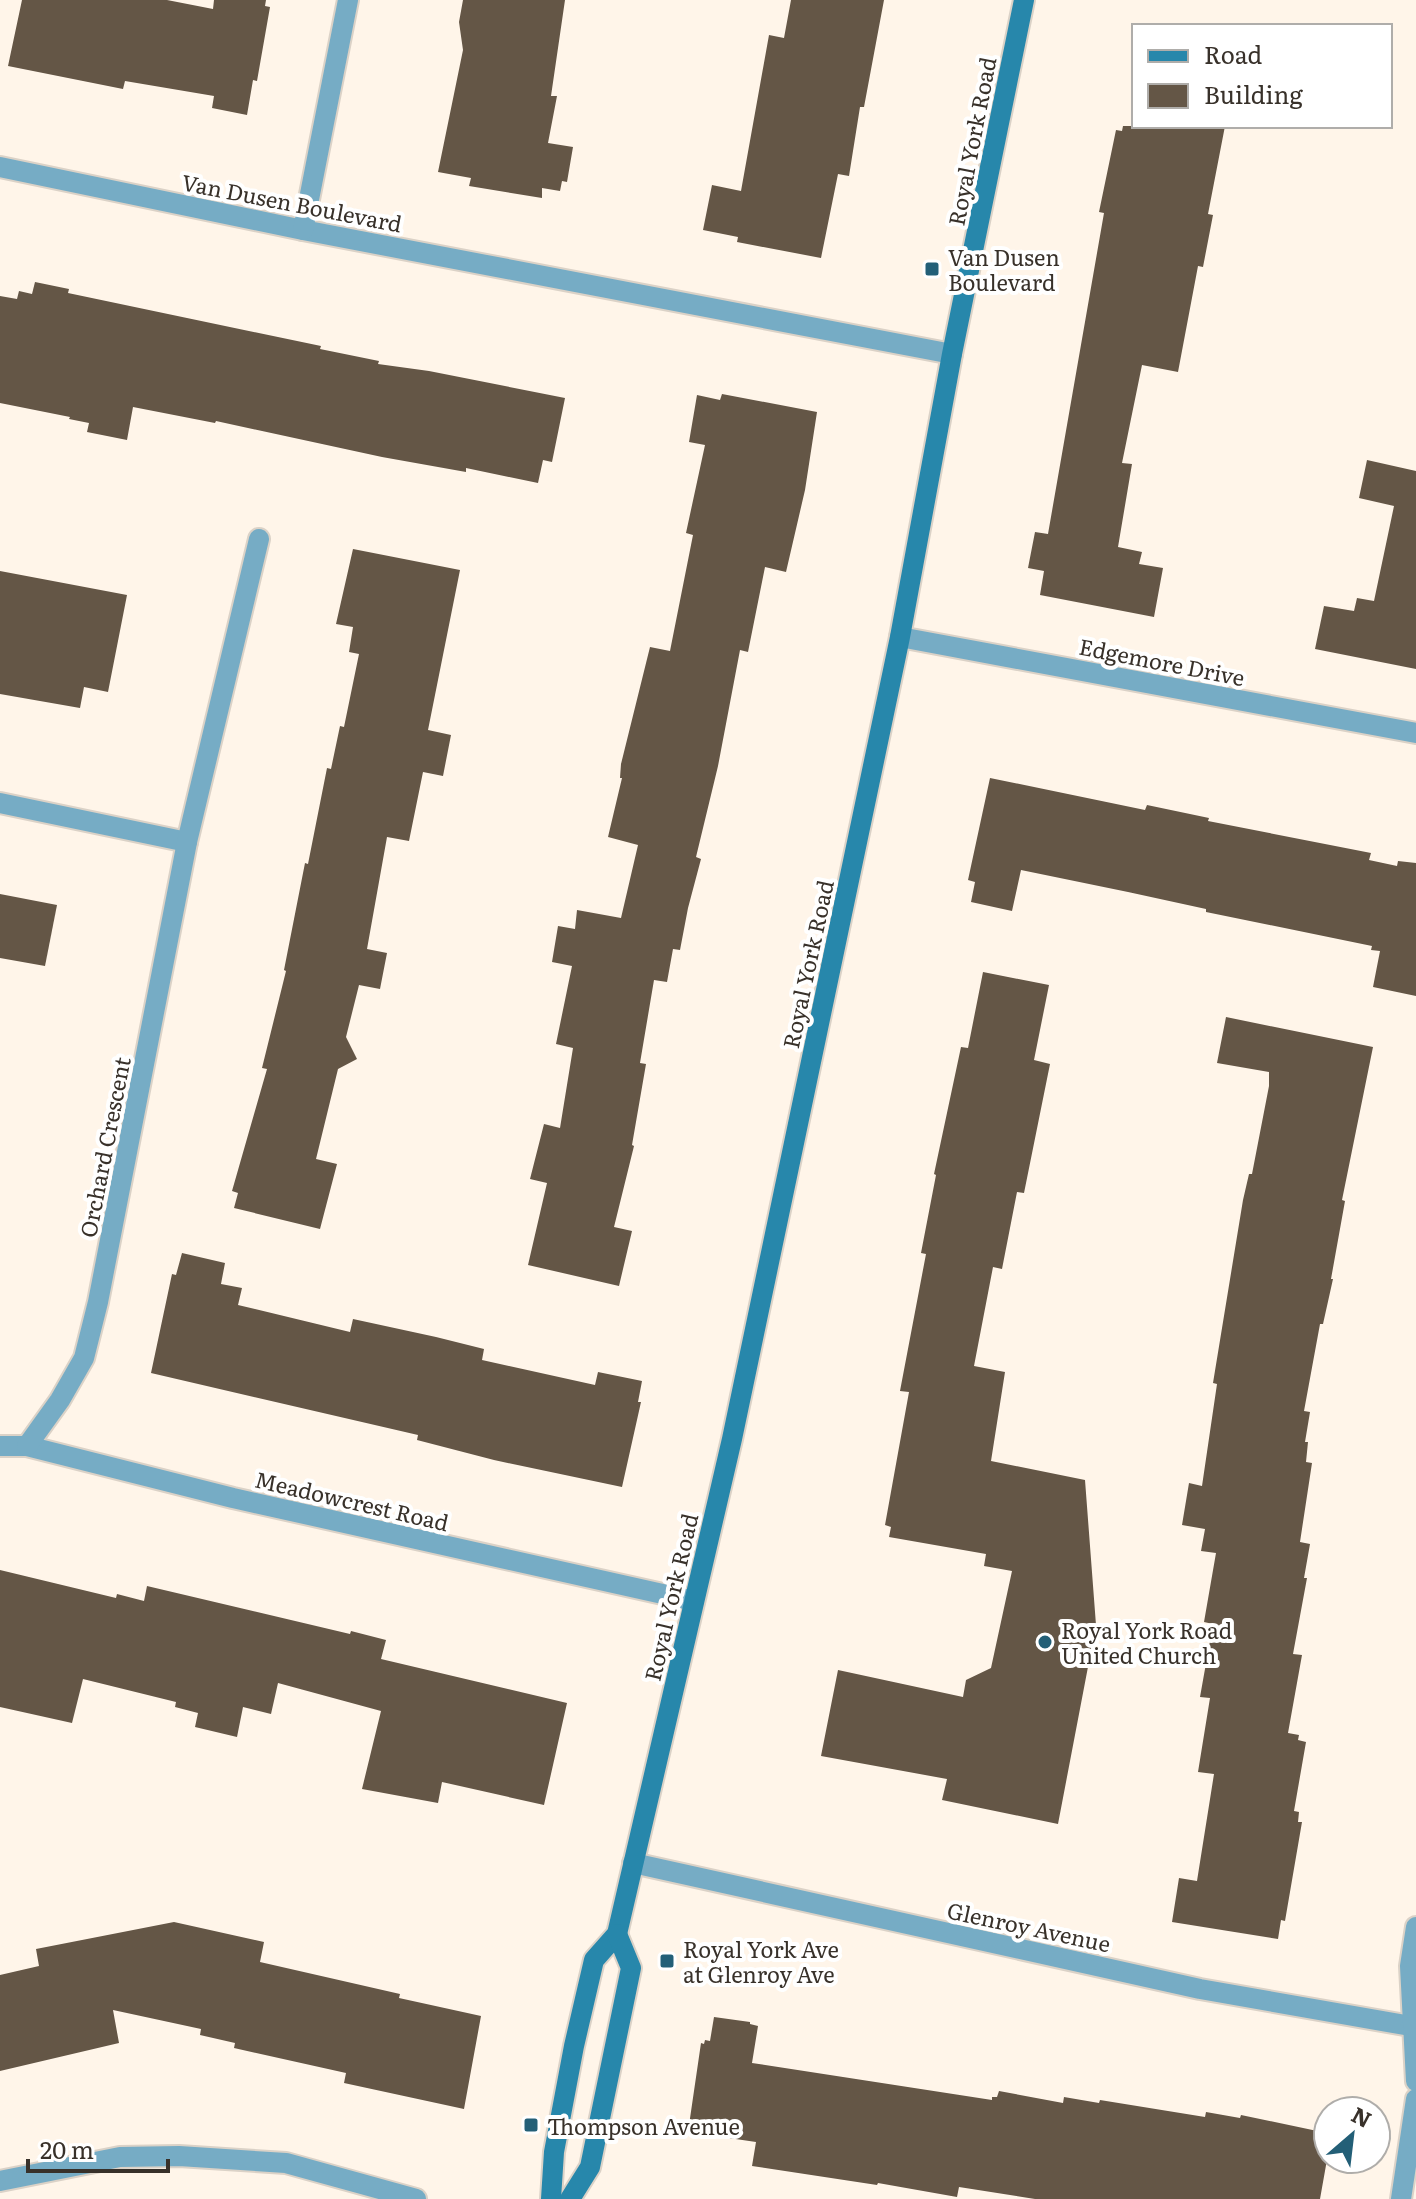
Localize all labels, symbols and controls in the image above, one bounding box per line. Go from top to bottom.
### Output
legend [1132,24,1392,128]
text: Road [1204,36,1263,71]
street label: Royal York Road [938,54,1004,228]
text: Building [1204,76,1303,111]
street label: Van Dusen Boulevard [179,164,405,240]
place label: Van Dusen Boulevard [948,240,1060,298]
marker: Van Dusen Boulevard [923,260,941,278]
street label: Edgemore Drive [1076,629,1248,693]
street label: Royal York Road [773,877,841,1051]
street label: Orchard Crescent [70,1054,138,1240]
street label: Meadowcrest Road [252,1462,452,1538]
street label: Royal York Road [635,1510,705,1684]
place label: Royal York Road United Church [1061,1613,1232,1671]
marker: Royal York Road United Church [1036,1633,1054,1651]
street label: Glenroy Avenue [944,1893,1114,1959]
place label: Royal York Ave at Glenroy Ave [683,1932,839,1990]
marker: Royal York Ave at Glenroy Ave [658,1952,676,1970]
north arrow [1312,2095,1392,2175]
text: N [1346,2097,1378,2135]
place label: Thompson Avenue [547,2109,740,2142]
marker: Thompson Avenue [522,2116,540,2134]
scale bar [28,2123,168,2173]
text: 20 m [40,2131,94,2166]

